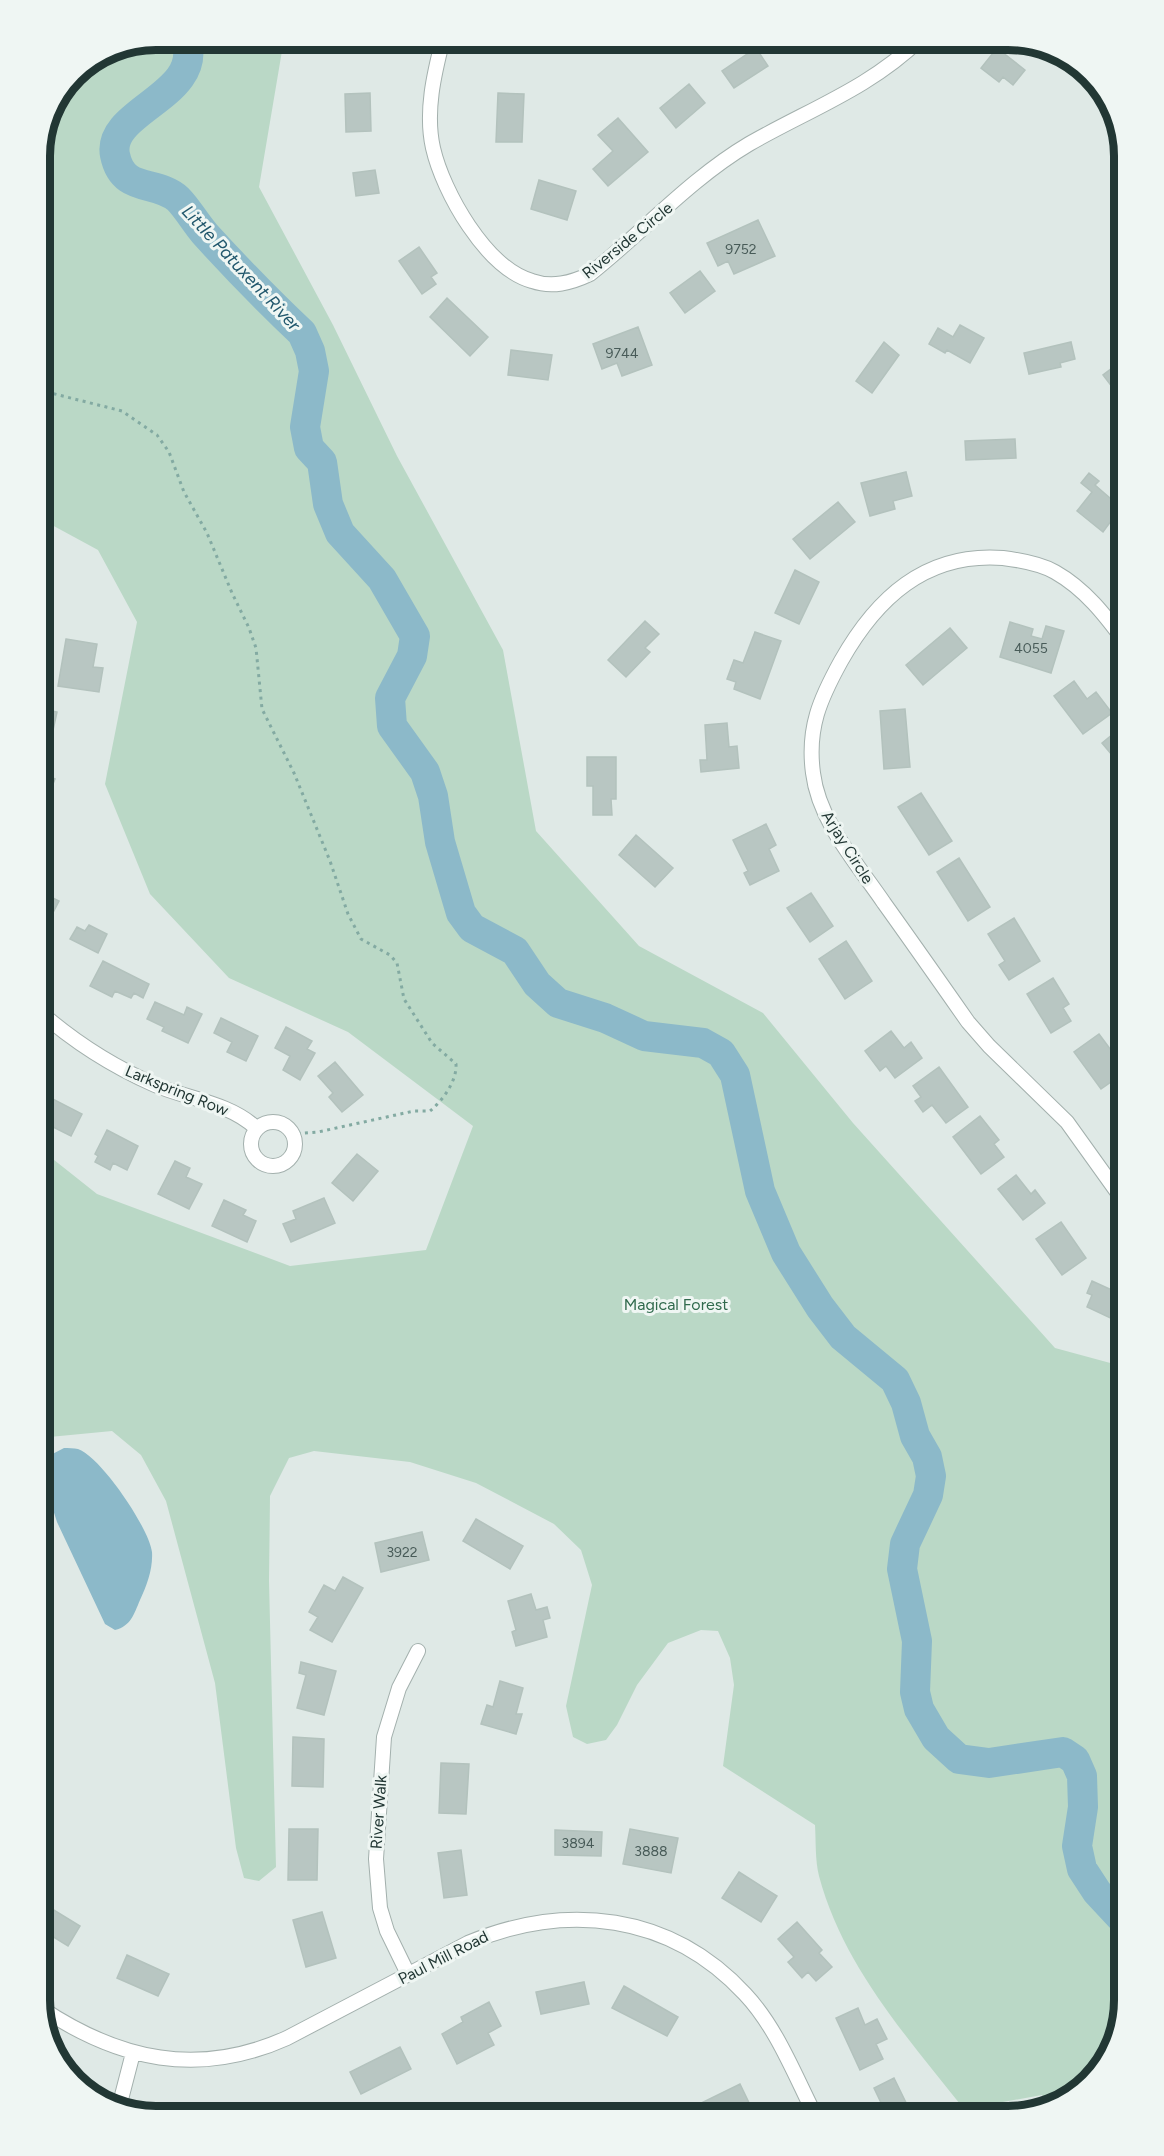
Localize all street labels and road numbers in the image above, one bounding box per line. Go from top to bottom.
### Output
street label: Riverside Circle [578,198,677,283]
street label: Arjay Circle [818,807,878,888]
street label: Larkspring Row [122,1061,232,1120]
street label: River Walk [366,1774,391,1850]
street label: Paul Mill Road [395,1927,492,1988]

